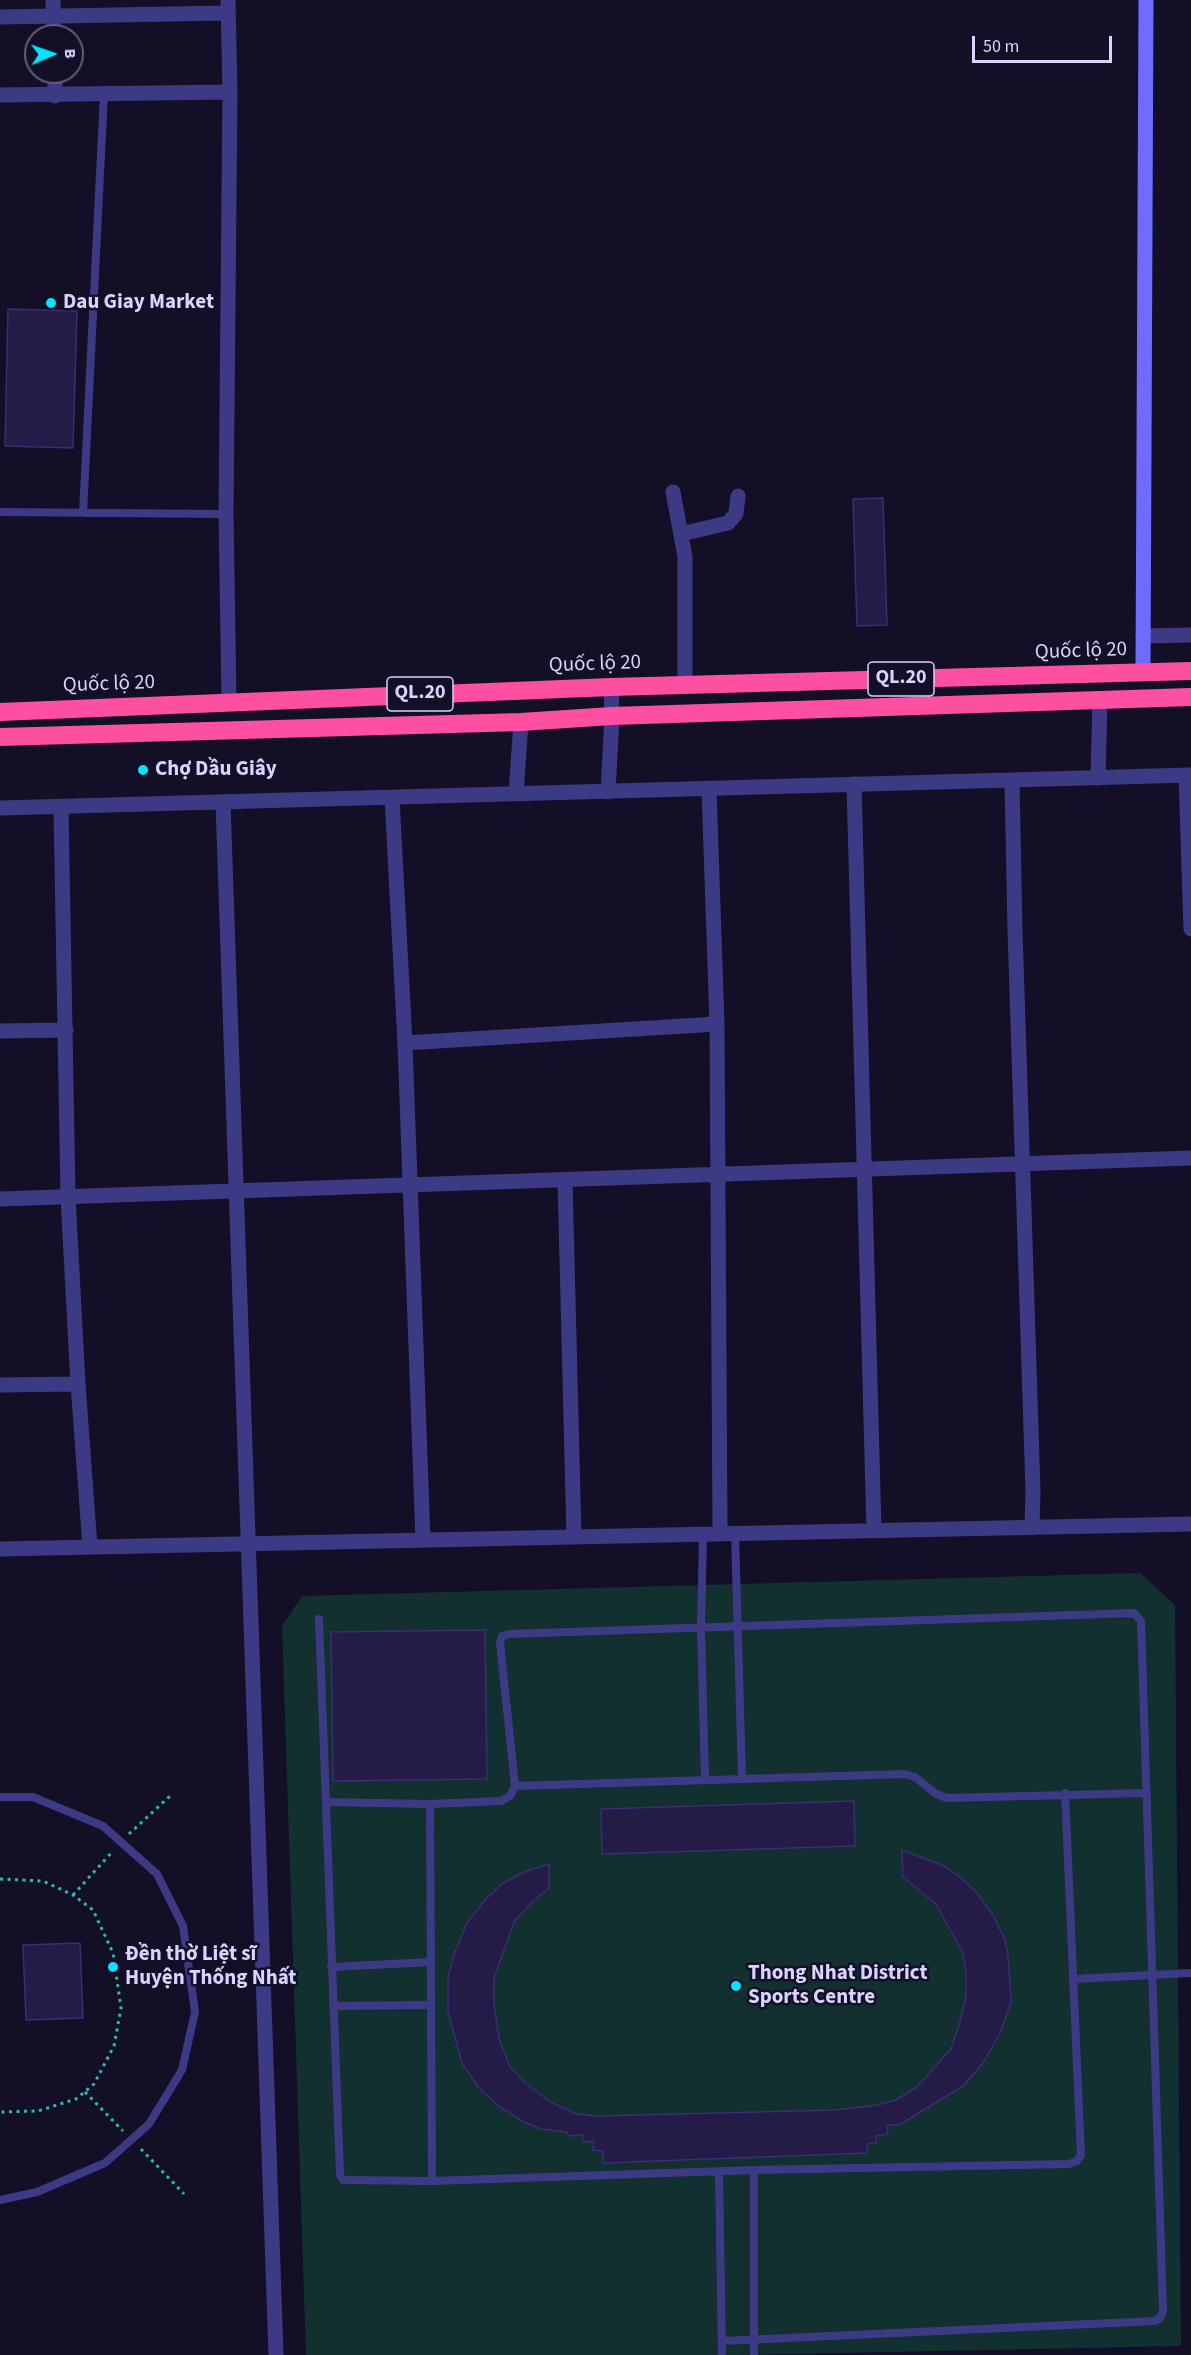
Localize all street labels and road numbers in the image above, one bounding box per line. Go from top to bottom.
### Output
street label: Quốc lộ 20 [1034,638,1128,666]
street label: Quốc lộ 20 [548,651,642,679]
road number: QL.20 [868,662,934,696]
street label: Quốc lộ 20 [62,671,156,699]
road number: QL.20 [387,677,453,711]

